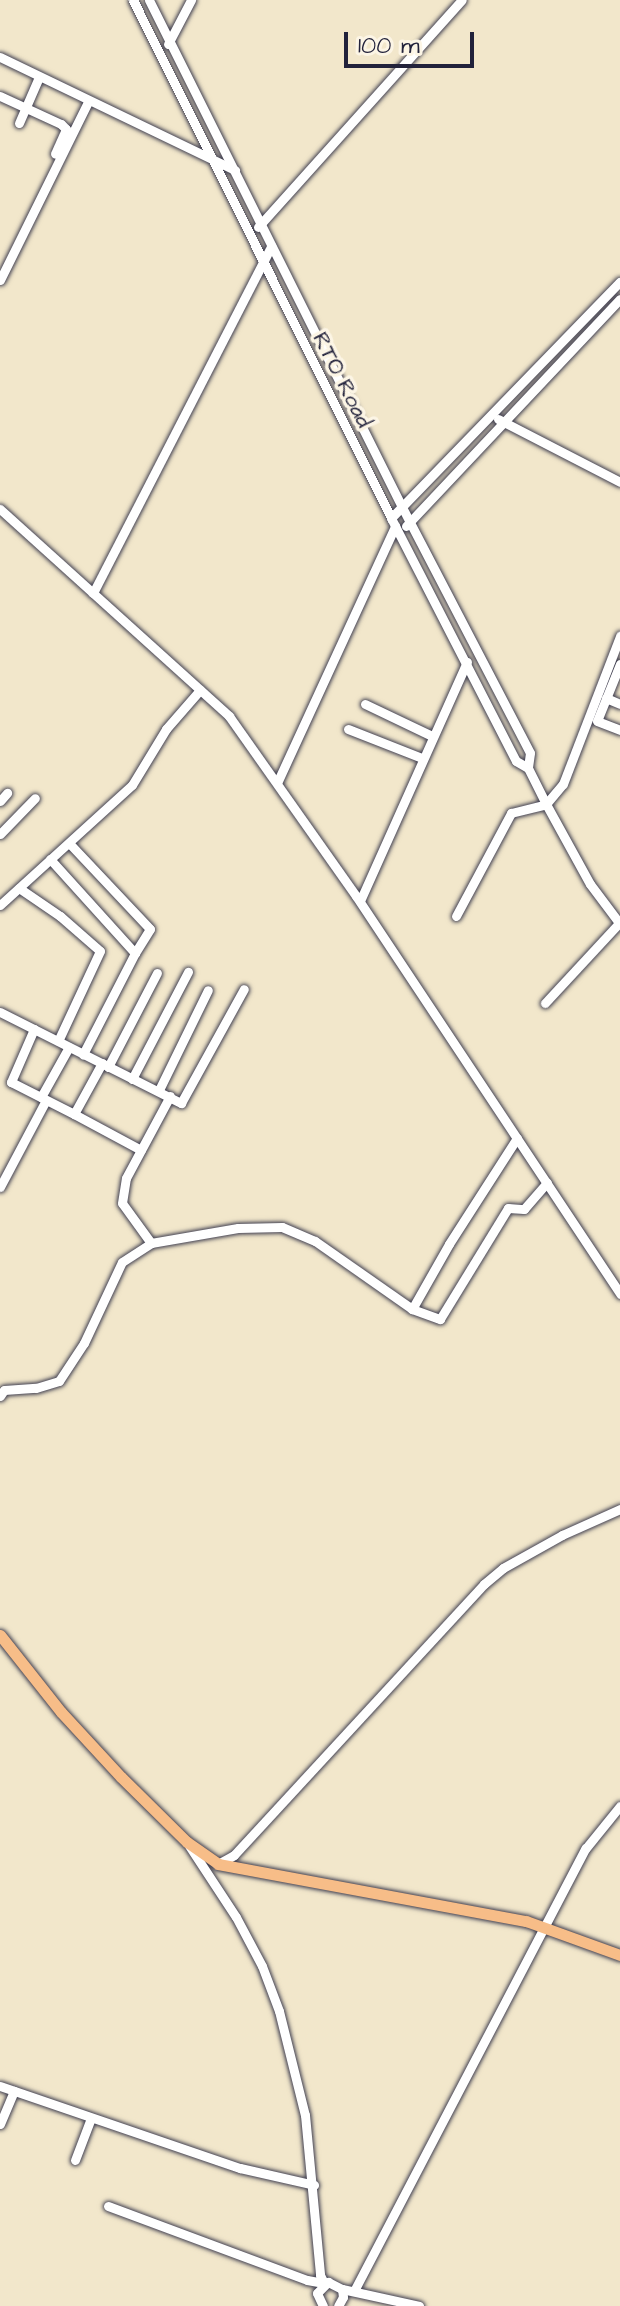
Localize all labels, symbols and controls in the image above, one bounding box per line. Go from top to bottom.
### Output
scale bar [348,16,478,66]
text: 100 m [358,29,420,63]
street label: RTO Road [307,328,377,432]

